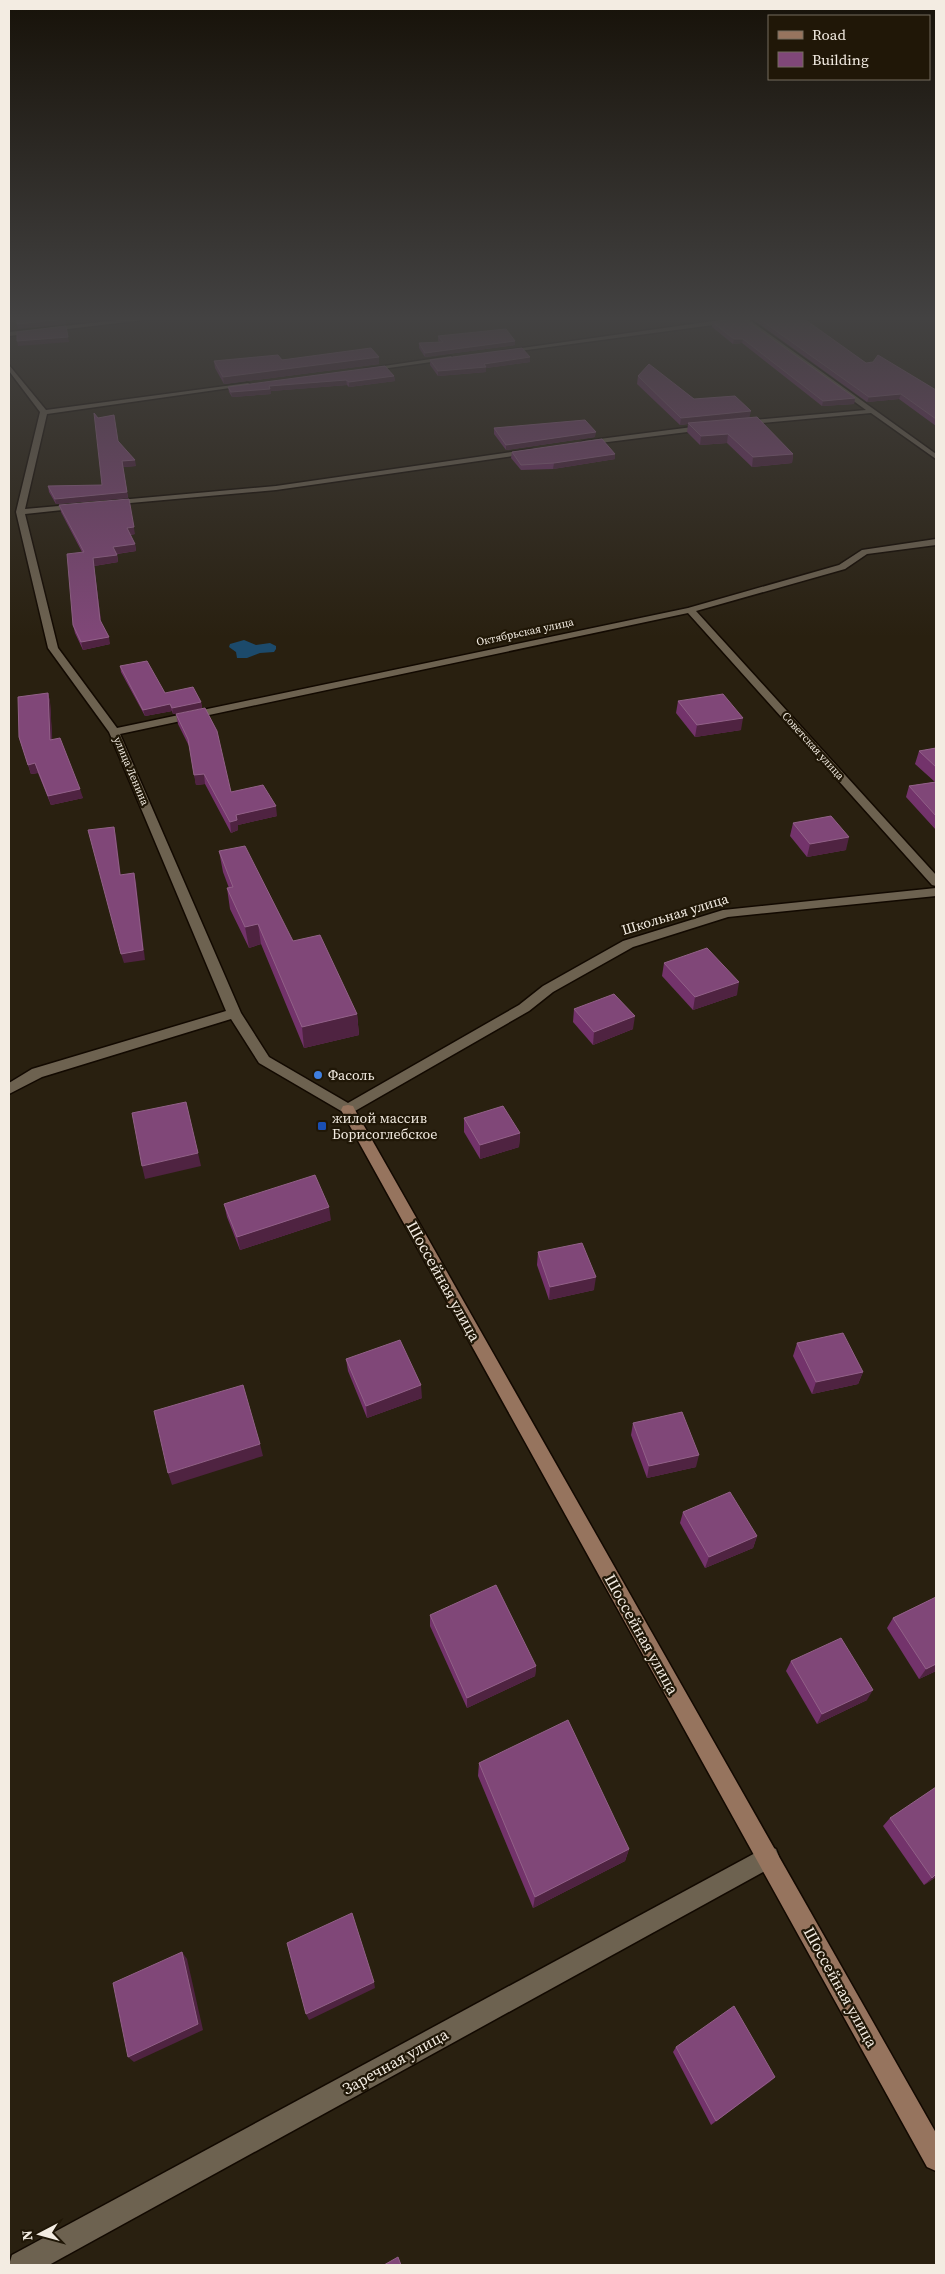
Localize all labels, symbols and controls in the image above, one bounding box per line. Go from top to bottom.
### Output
legend [768,15,930,80]
text: Road [812,24,846,45]
text: Building [812,49,869,70]
street label: Октябрьская улица [475,614,576,650]
street label: Советская улица [779,709,848,783]
street label: улица Ленина [110,734,152,808]
street label: Школьная улица [619,888,732,940]
place label: Фасоль [328,1065,375,1085]
marker: Фасоль [312,1069,324,1081]
place label: жилой массив Борисоглебское [332,1108,437,1144]
marker: жилой массив Борисоглебское [316,1120,328,1132]
street label: Шоссейная улица [402,1217,487,1346]
street label: Шоссейная улица [600,1570,685,1699]
street label: Шоссейная улица [799,1923,884,2052]
street label: Заречная улица [338,2022,453,2099]
north arrow [15,2209,65,2259]
text: N [17,2229,38,2241]

